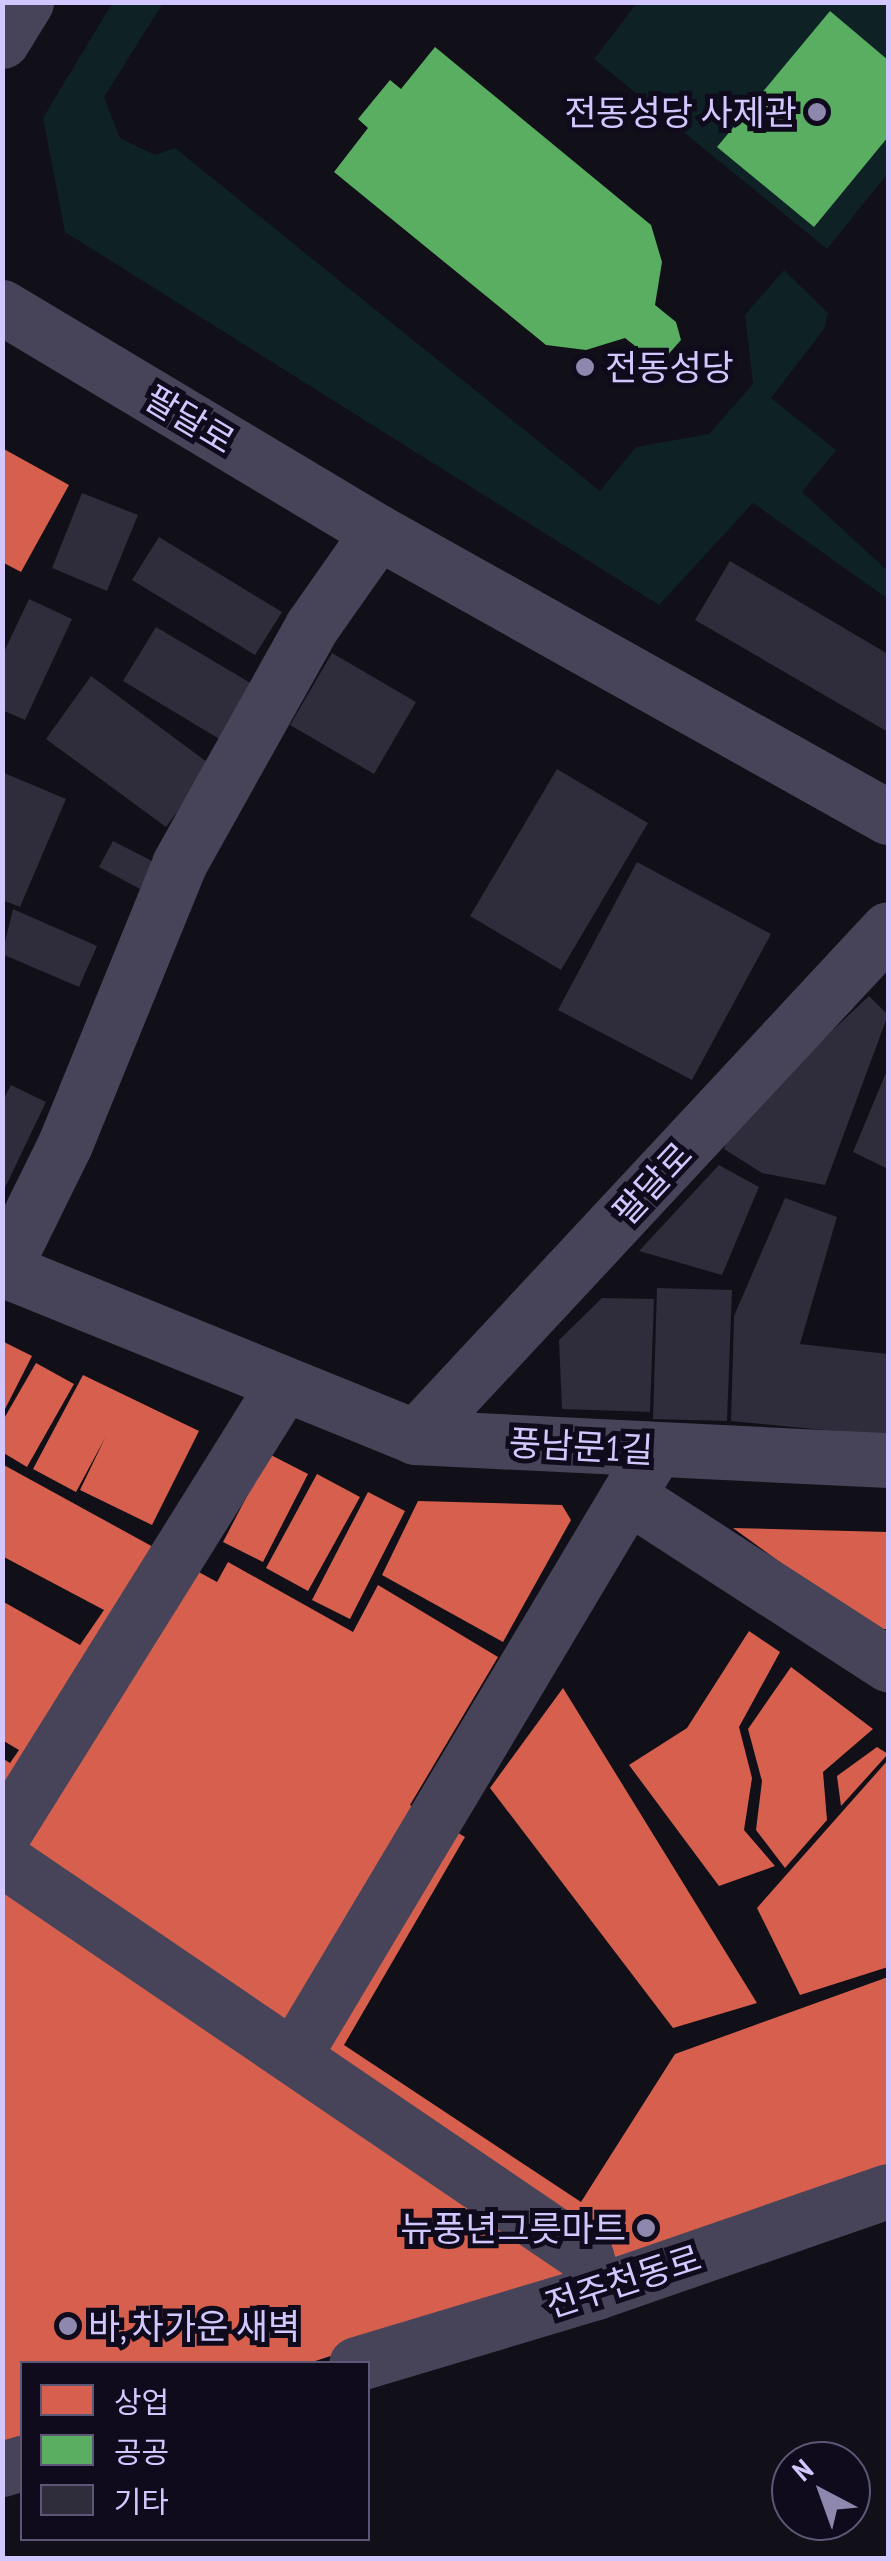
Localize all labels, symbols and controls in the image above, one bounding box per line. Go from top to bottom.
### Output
place label: 전동성당 사제관 [564,91,797,133]
marker: 전동성당 사제관 [806,101,828,123]
place label: 전동성당 [605,346,734,388]
marker: 전동성당 [574,356,596,378]
street label: 팔달로 [138,376,242,462]
street label: 팔달로 [604,1133,700,1233]
street label: 풍남문1길 [508,1421,654,1471]
place label: 뉴풍년그릇마트 [401,2207,626,2249]
marker: 뉴풍년그릇마트 [635,2217,657,2239]
street label: 전주천동로 [540,2236,706,2326]
place label: 바, 차가운 새벽 [88,2305,303,2347]
marker: 바, 차가운 새벽 [57,2315,79,2337]
legend [20,2361,370,2541]
text: 상업 [114,2382,169,2421]
text: 공공 [114,2432,169,2471]
north arrow [771,2441,871,2541]
text: N [784,2451,820,2488]
text: 기타 [114,2482,169,2521]

